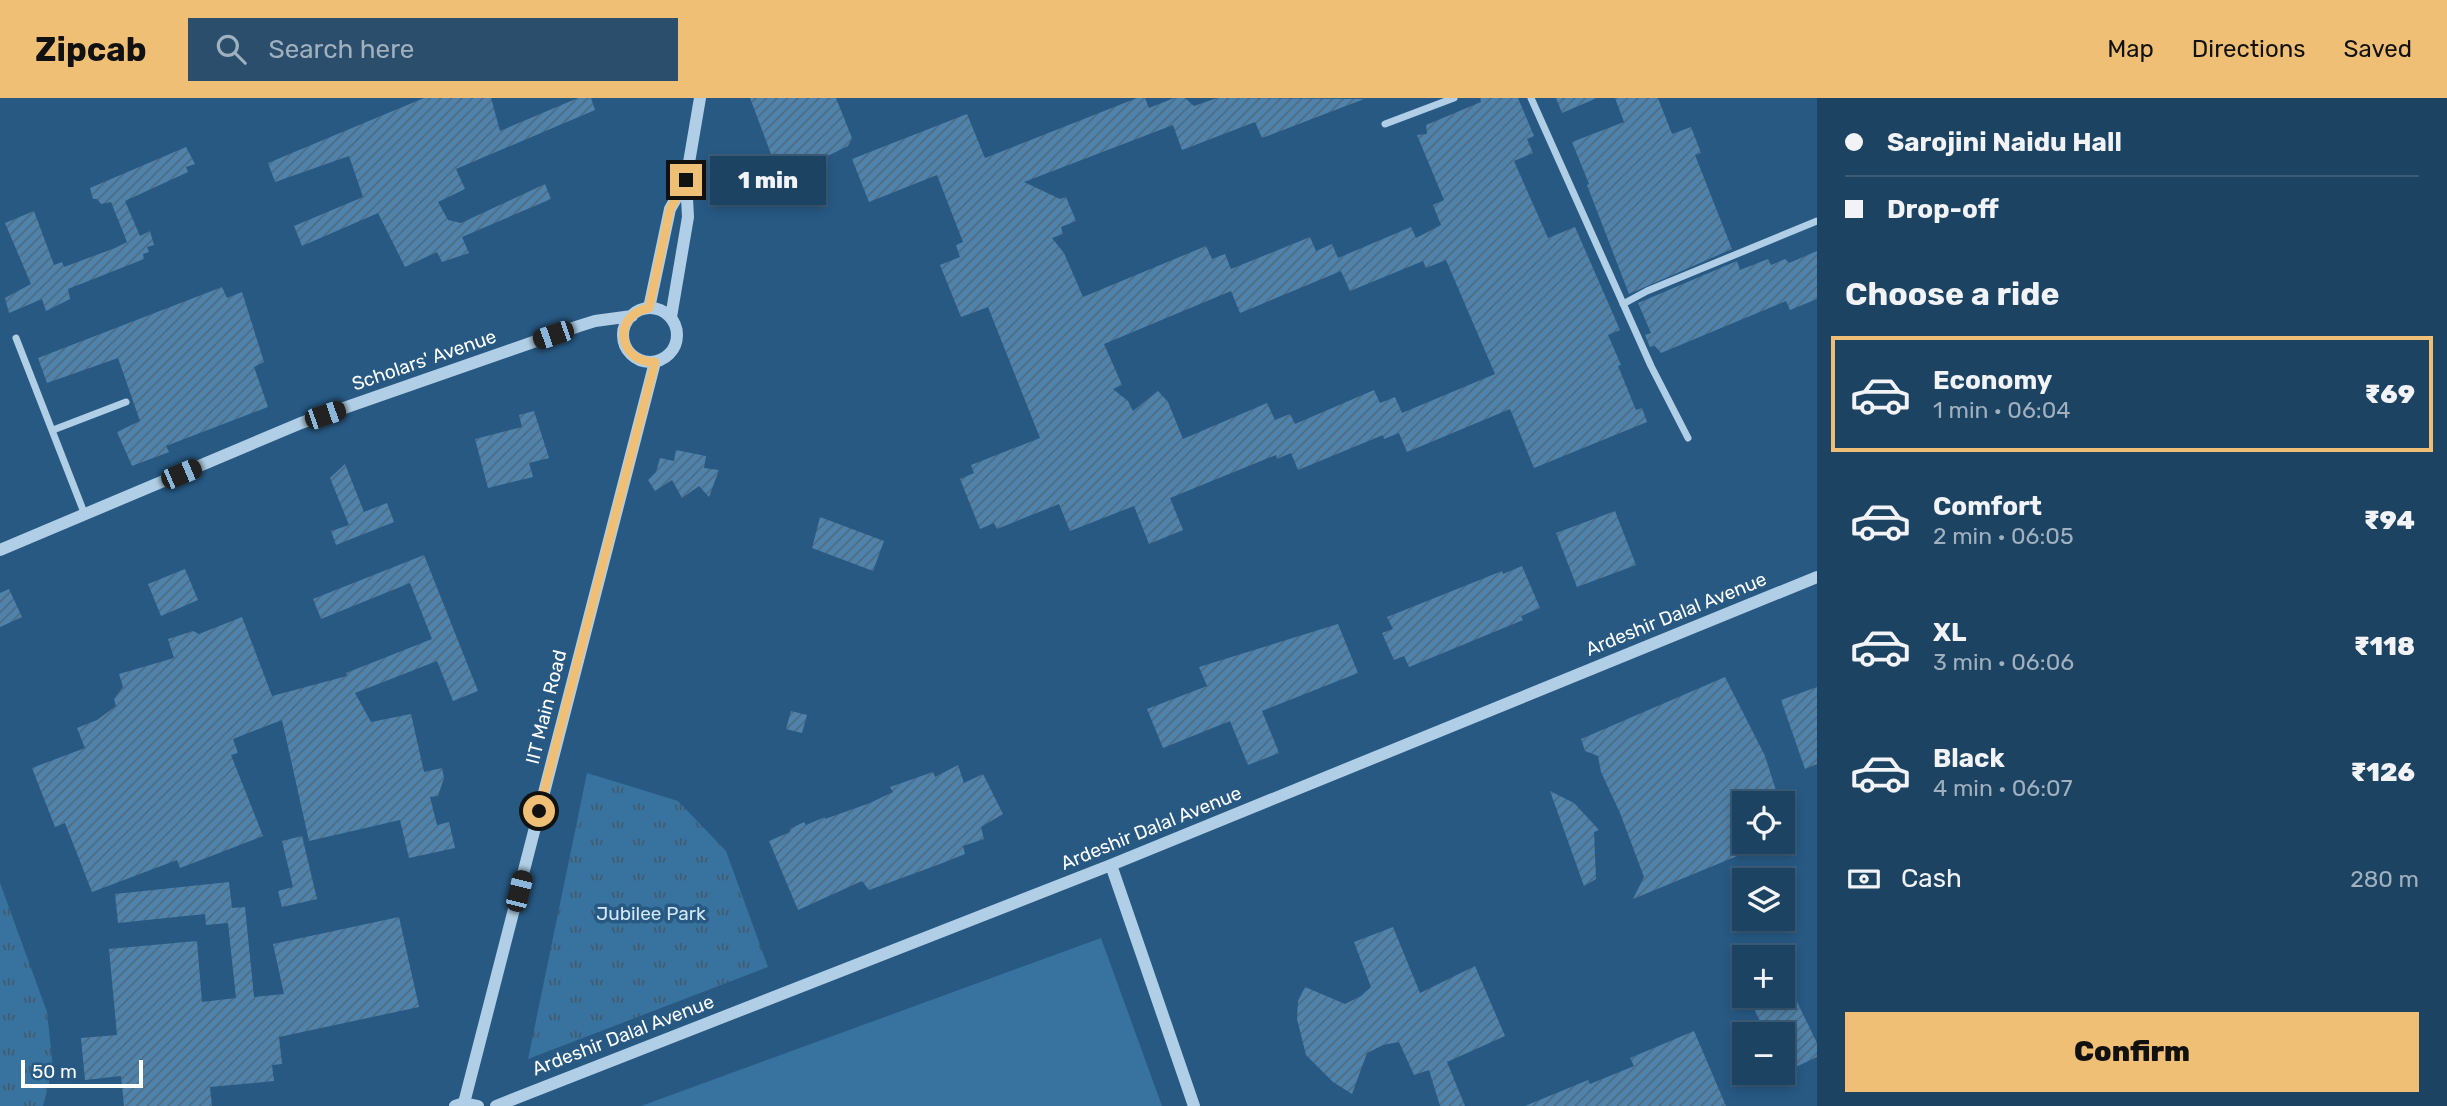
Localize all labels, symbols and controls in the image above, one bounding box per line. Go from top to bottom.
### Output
search box [188,18,678,81]
text: Zipcab [35,30,146,69]
icon: search [212,30,250,68]
text: Search here [268,34,414,65]
text: Map [2107,35,2154,63]
text: Directions [2192,35,2305,63]
text: Saved [2343,35,2412,63]
text: Sarojini Naidu Hall [1887,127,2122,158]
callout: 1 min [710,155,826,204]
route end [670,164,702,196]
text: 1 min [738,166,798,194]
text: Drop-off [1887,194,1999,225]
text: Choose a ride [1845,275,2059,313]
car [530,318,577,352]
street label: Scholars' Avenue [349,325,499,395]
icon: car [1849,363,1912,426]
text: Economy [1933,365,2052,396]
text: ₹69 [2365,379,2415,410]
text: 1 min · 06:04 [1933,396,2071,424]
car [302,398,349,432]
car [158,456,205,492]
icon: car [1849,489,1912,552]
text: Comfort [1933,491,2042,522]
text: ₹94 [2364,505,2415,536]
text: 2 min · 06:05 [1933,522,2074,550]
street label: Ardeshir Dalal Avenue [1582,567,1770,661]
icon: car [1849,615,1912,678]
text: XL [1933,617,1966,648]
text: ₹118 [2354,631,2415,662]
street label: IIT Main Road [521,647,571,767]
text: 3 min · 06:06 [1933,648,2074,676]
icon: car [1849,741,1912,804]
text: Black [1933,743,2005,774]
text: ₹126 [2350,757,2415,788]
text: 4 min · 06:07 [1933,774,2073,802]
street label: Ardeshir Dalal Avenue [1057,781,1245,875]
map controls [1732,791,1795,1085]
button: locate [1732,791,1795,854]
route start [523,795,555,827]
icon: cash [1845,860,1883,898]
text: Cash [1901,863,1962,894]
text: 280 m [2350,865,2419,893]
car [504,868,535,914]
button: layers [1732,868,1795,931]
park label: Jubilee Park [596,902,706,925]
button: + [1732,945,1795,1008]
street label: Ardeshir Dalal Avenue [529,990,717,1080]
button: Confirm [1845,1012,2419,1092]
button: − [1732,1022,1795,1085]
scale bar [21,1057,144,1089]
text: 50 m [32,1060,77,1083]

